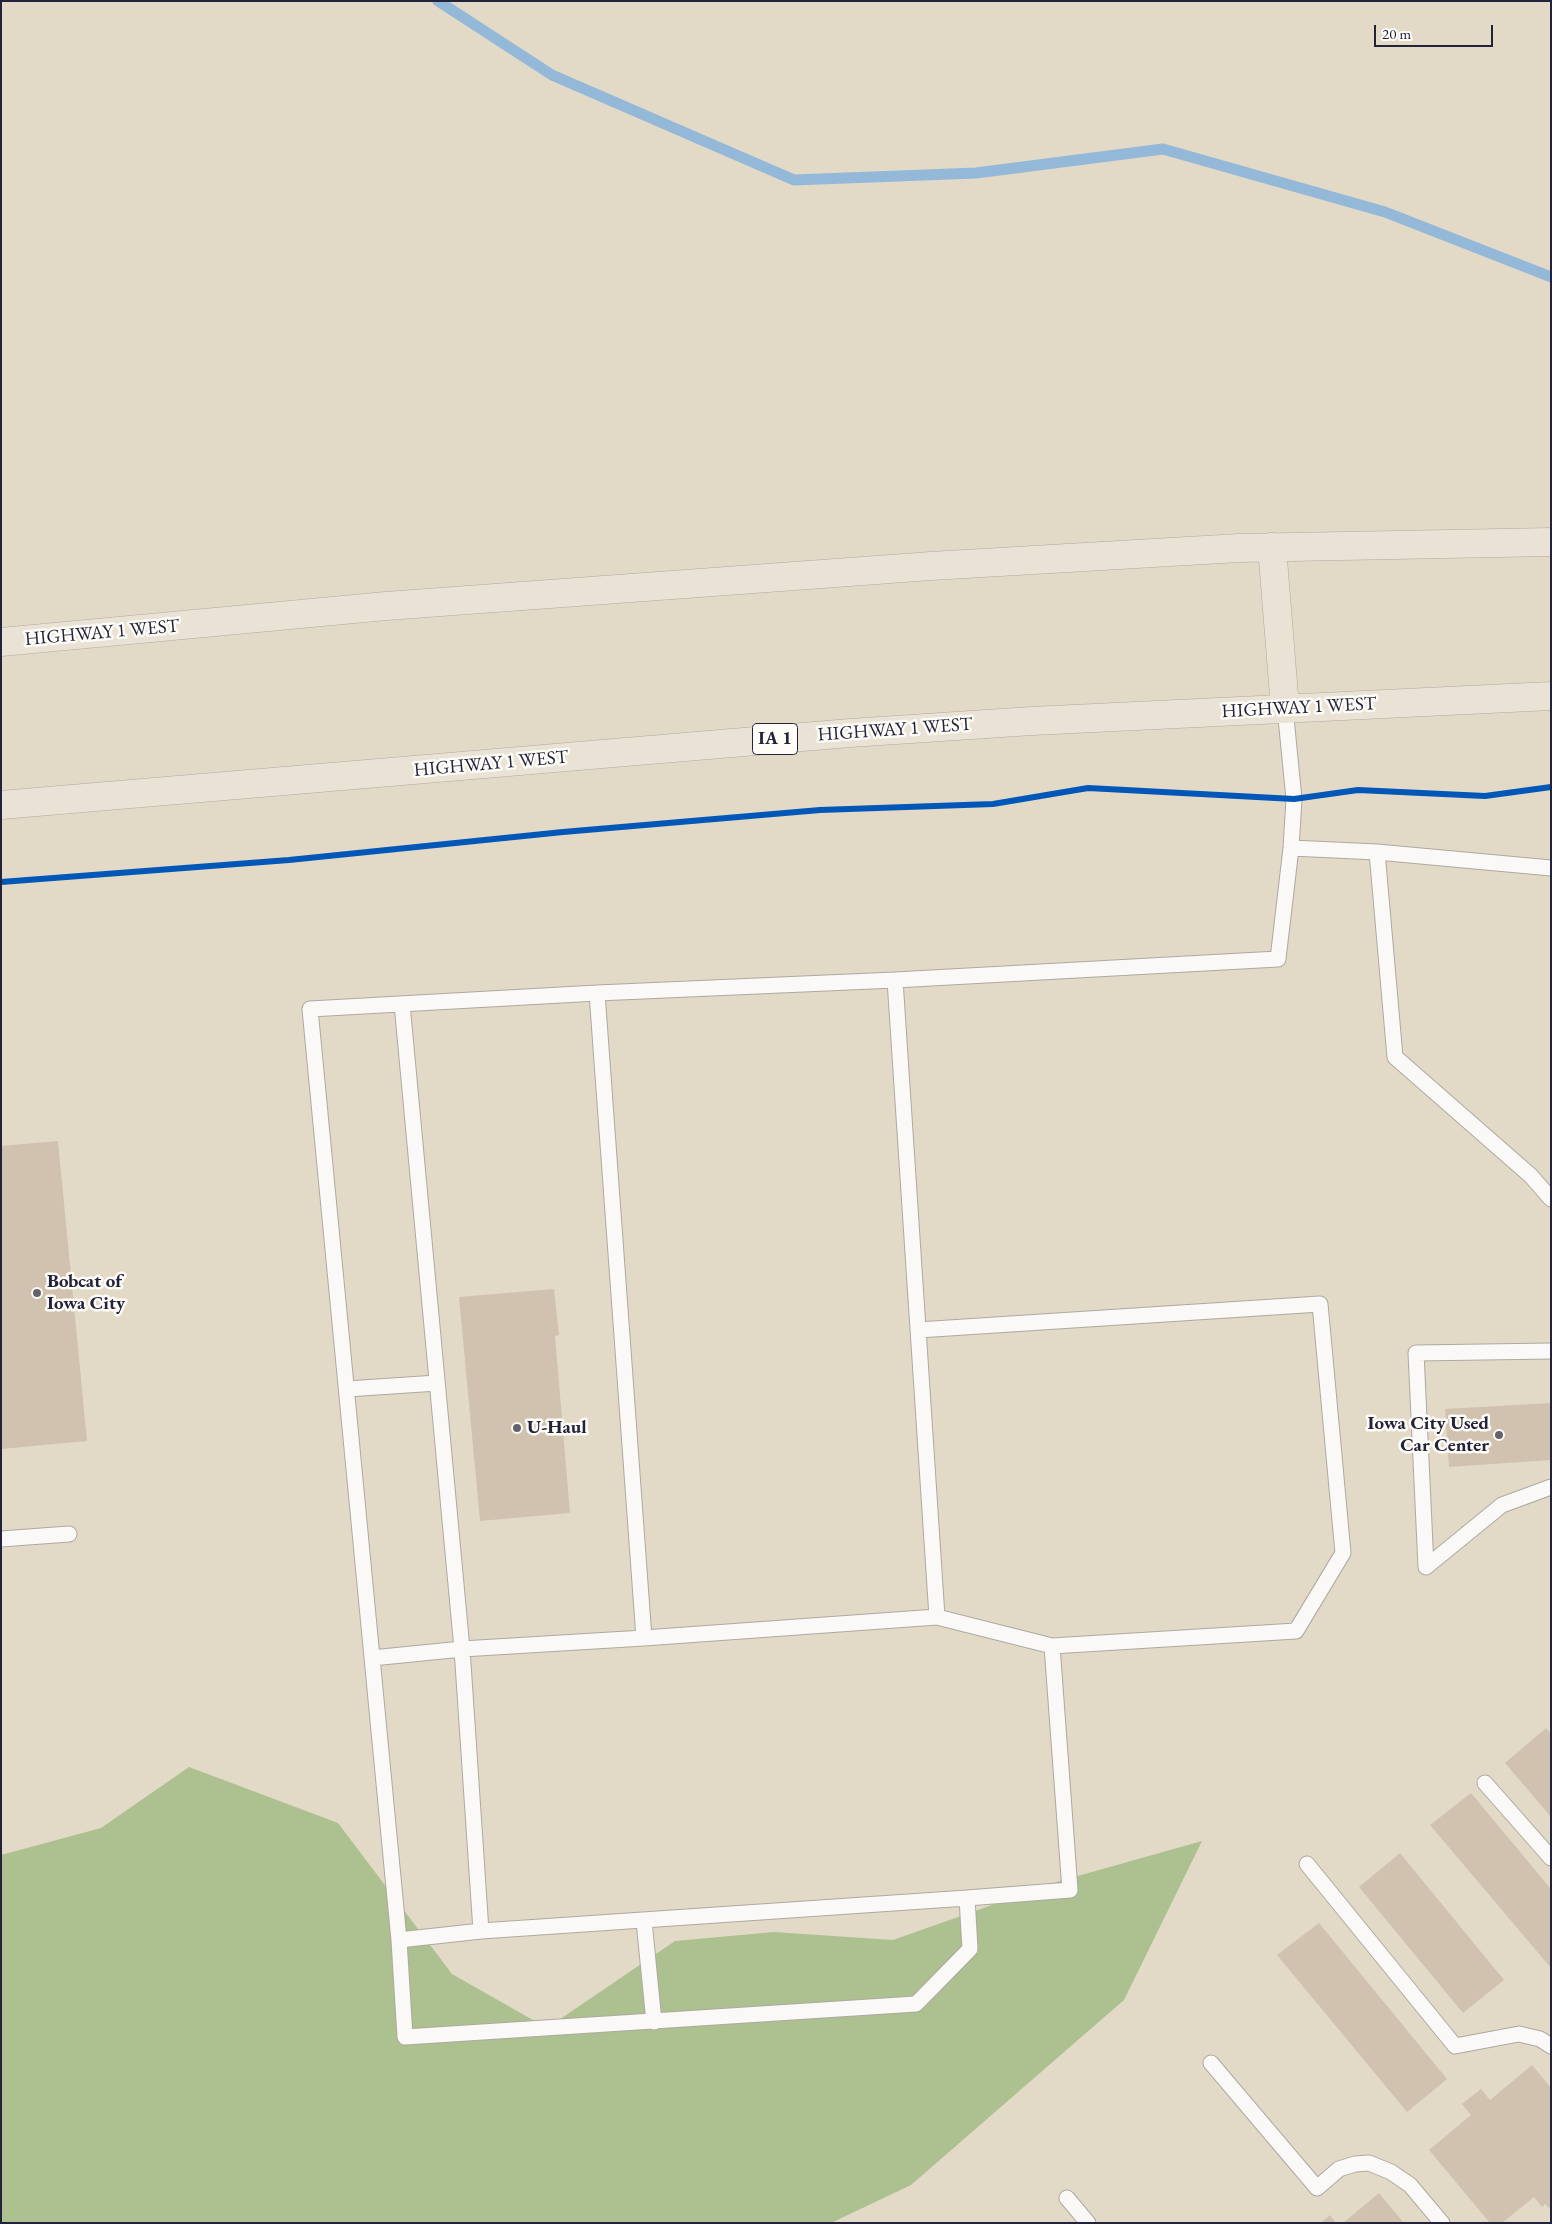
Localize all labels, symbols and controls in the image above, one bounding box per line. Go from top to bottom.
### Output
scale bar [1377,15,1496,47]
text: 20 m [1382,24,1411,43]
street label: HIGHWAY 1 WEST [24,615,180,651]
street label: HIGHWAY 1 WEST [1221,693,1377,723]
street label: HIGHWAY 1 WEST [817,713,973,747]
road number: IA 1 [752,724,798,754]
street label: HIGHWAY 1 WEST [413,746,569,782]
place label: Bobcat of Iowa City [47,1271,125,1315]
marker: Bobcat of Iowa City [31,1287,43,1299]
place label: Iowa City Used Car Center [1368,1413,1489,1457]
place label: U-Haul [527,1417,587,1439]
marker: U-Haul [511,1422,523,1434]
marker: Iowa City Used Car Center [1493,1429,1505,1441]

